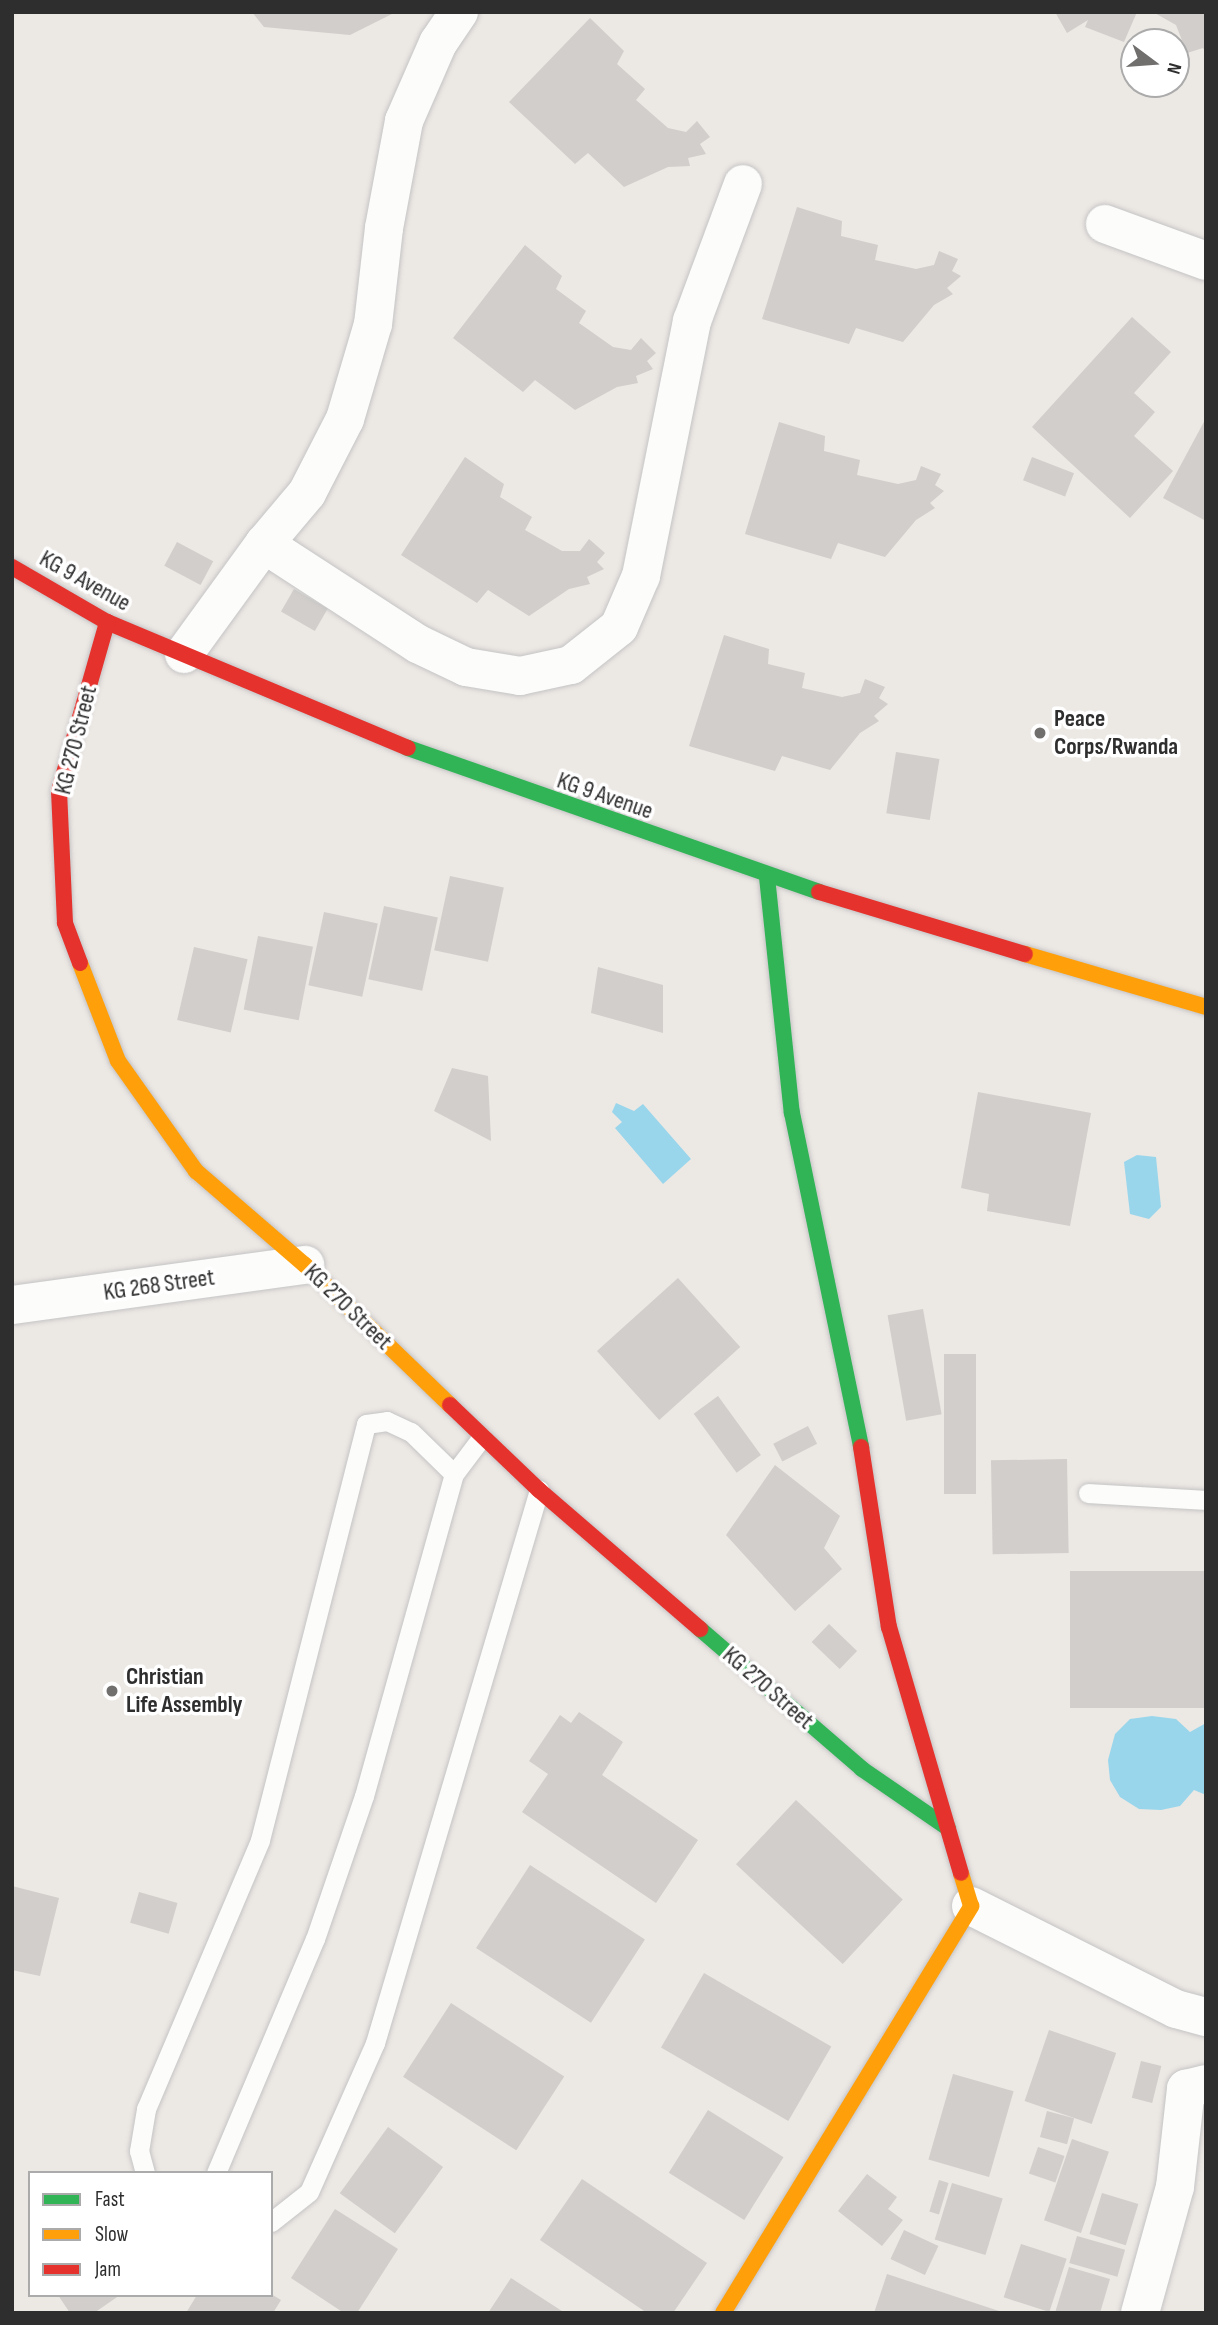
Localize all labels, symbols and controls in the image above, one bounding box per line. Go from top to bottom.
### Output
north arrow [1120,28,1190,98]
text: N [1161,60,1186,76]
street label: KG 9 Avenue [35,544,135,618]
street label: KG 270 Street [49,683,103,797]
place label: Peace Corps/Rwanda [1054,705,1178,761]
marker: Peace Corps/Rwanda [1032,725,1048,741]
street label: KG 9 Avenue [553,766,657,826]
street label: KG 270 Street [298,1258,398,1356]
street label: KG 268 Street [102,1263,216,1307]
street label: KG 270 Street [717,1641,819,1735]
place label: Christian Life Assembly [126,1663,243,1719]
marker: Christian Life Assembly [104,1683,120,1699]
legend [28,2171,273,2297]
text: Fast [95,2187,125,2212]
text: Slow [95,2222,128,2247]
text: Jam [95,2257,121,2282]

